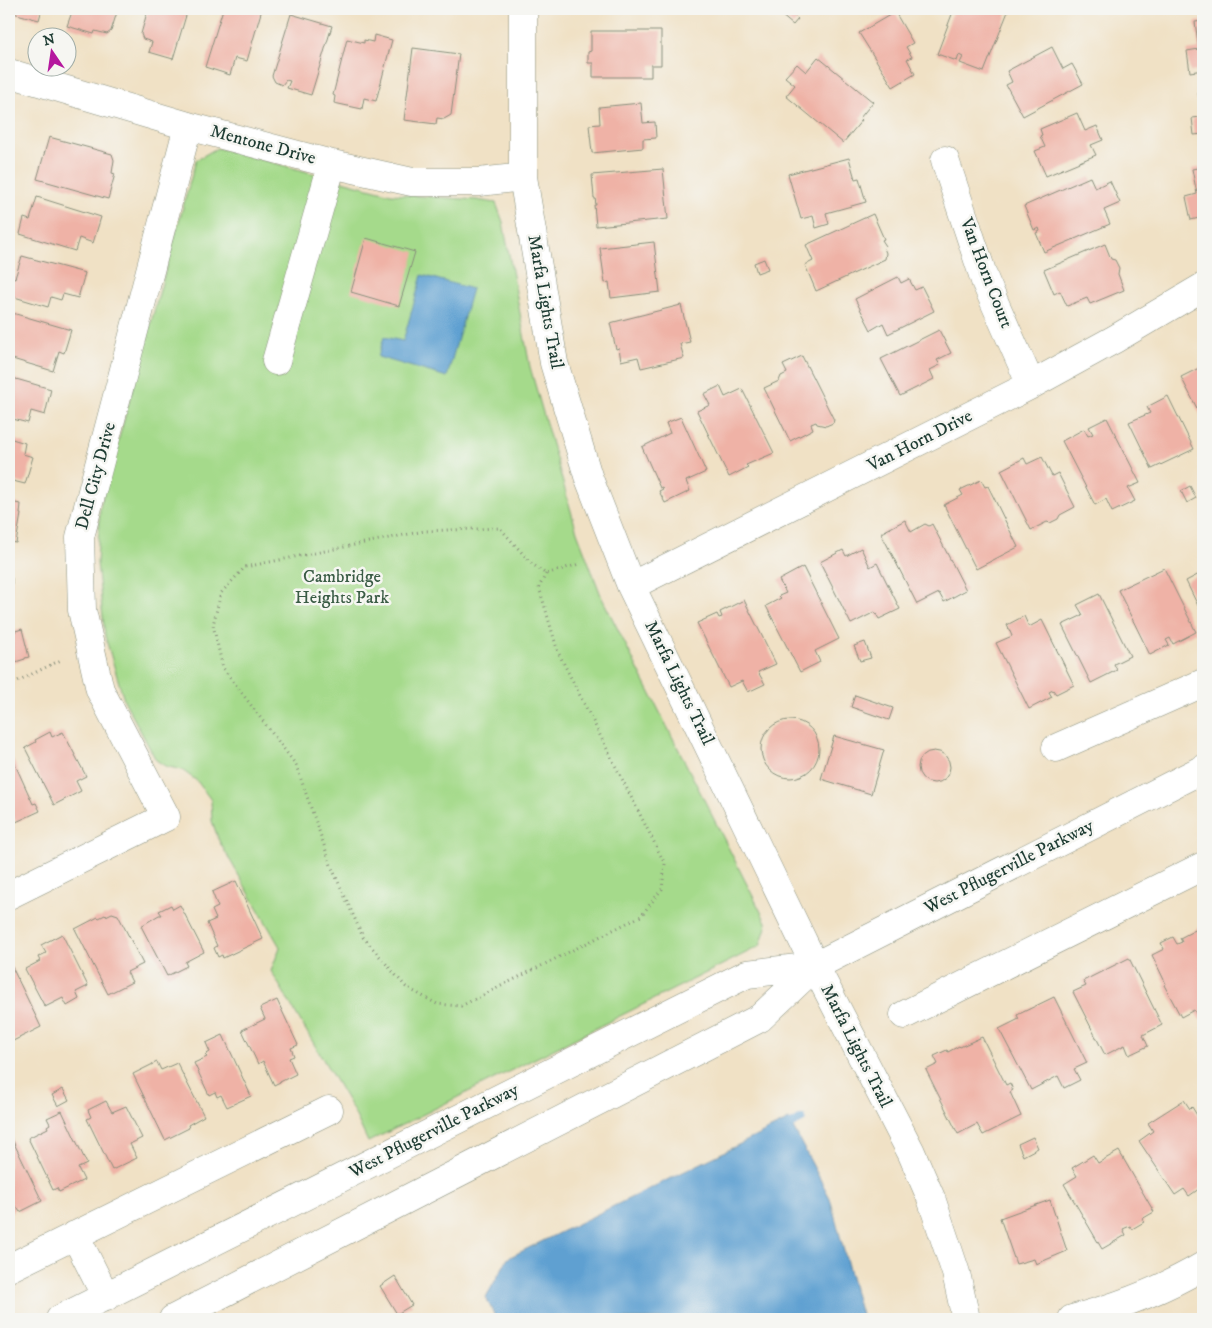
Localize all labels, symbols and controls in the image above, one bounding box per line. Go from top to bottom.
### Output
north arrow [28,28,78,78]
text: N [42,30,57,50]
street label: Mentone Drive [208,120,318,170]
street label: Van Horn Court [954,214,1017,332]
street label: Marfa Lights Trail [522,233,568,371]
street label: Van Horn Drive [863,405,976,477]
street label: Dell City Drive [71,420,121,532]
park label: Cambridge Heights Park [295,566,389,609]
street label: Marfa Lights Trail [639,617,719,749]
street label: West Pflugerville Parkway [920,815,1098,920]
street label: Marfa Lights Trail [815,981,897,1112]
street label: West Pflugerville Parkway [345,1079,523,1184]

